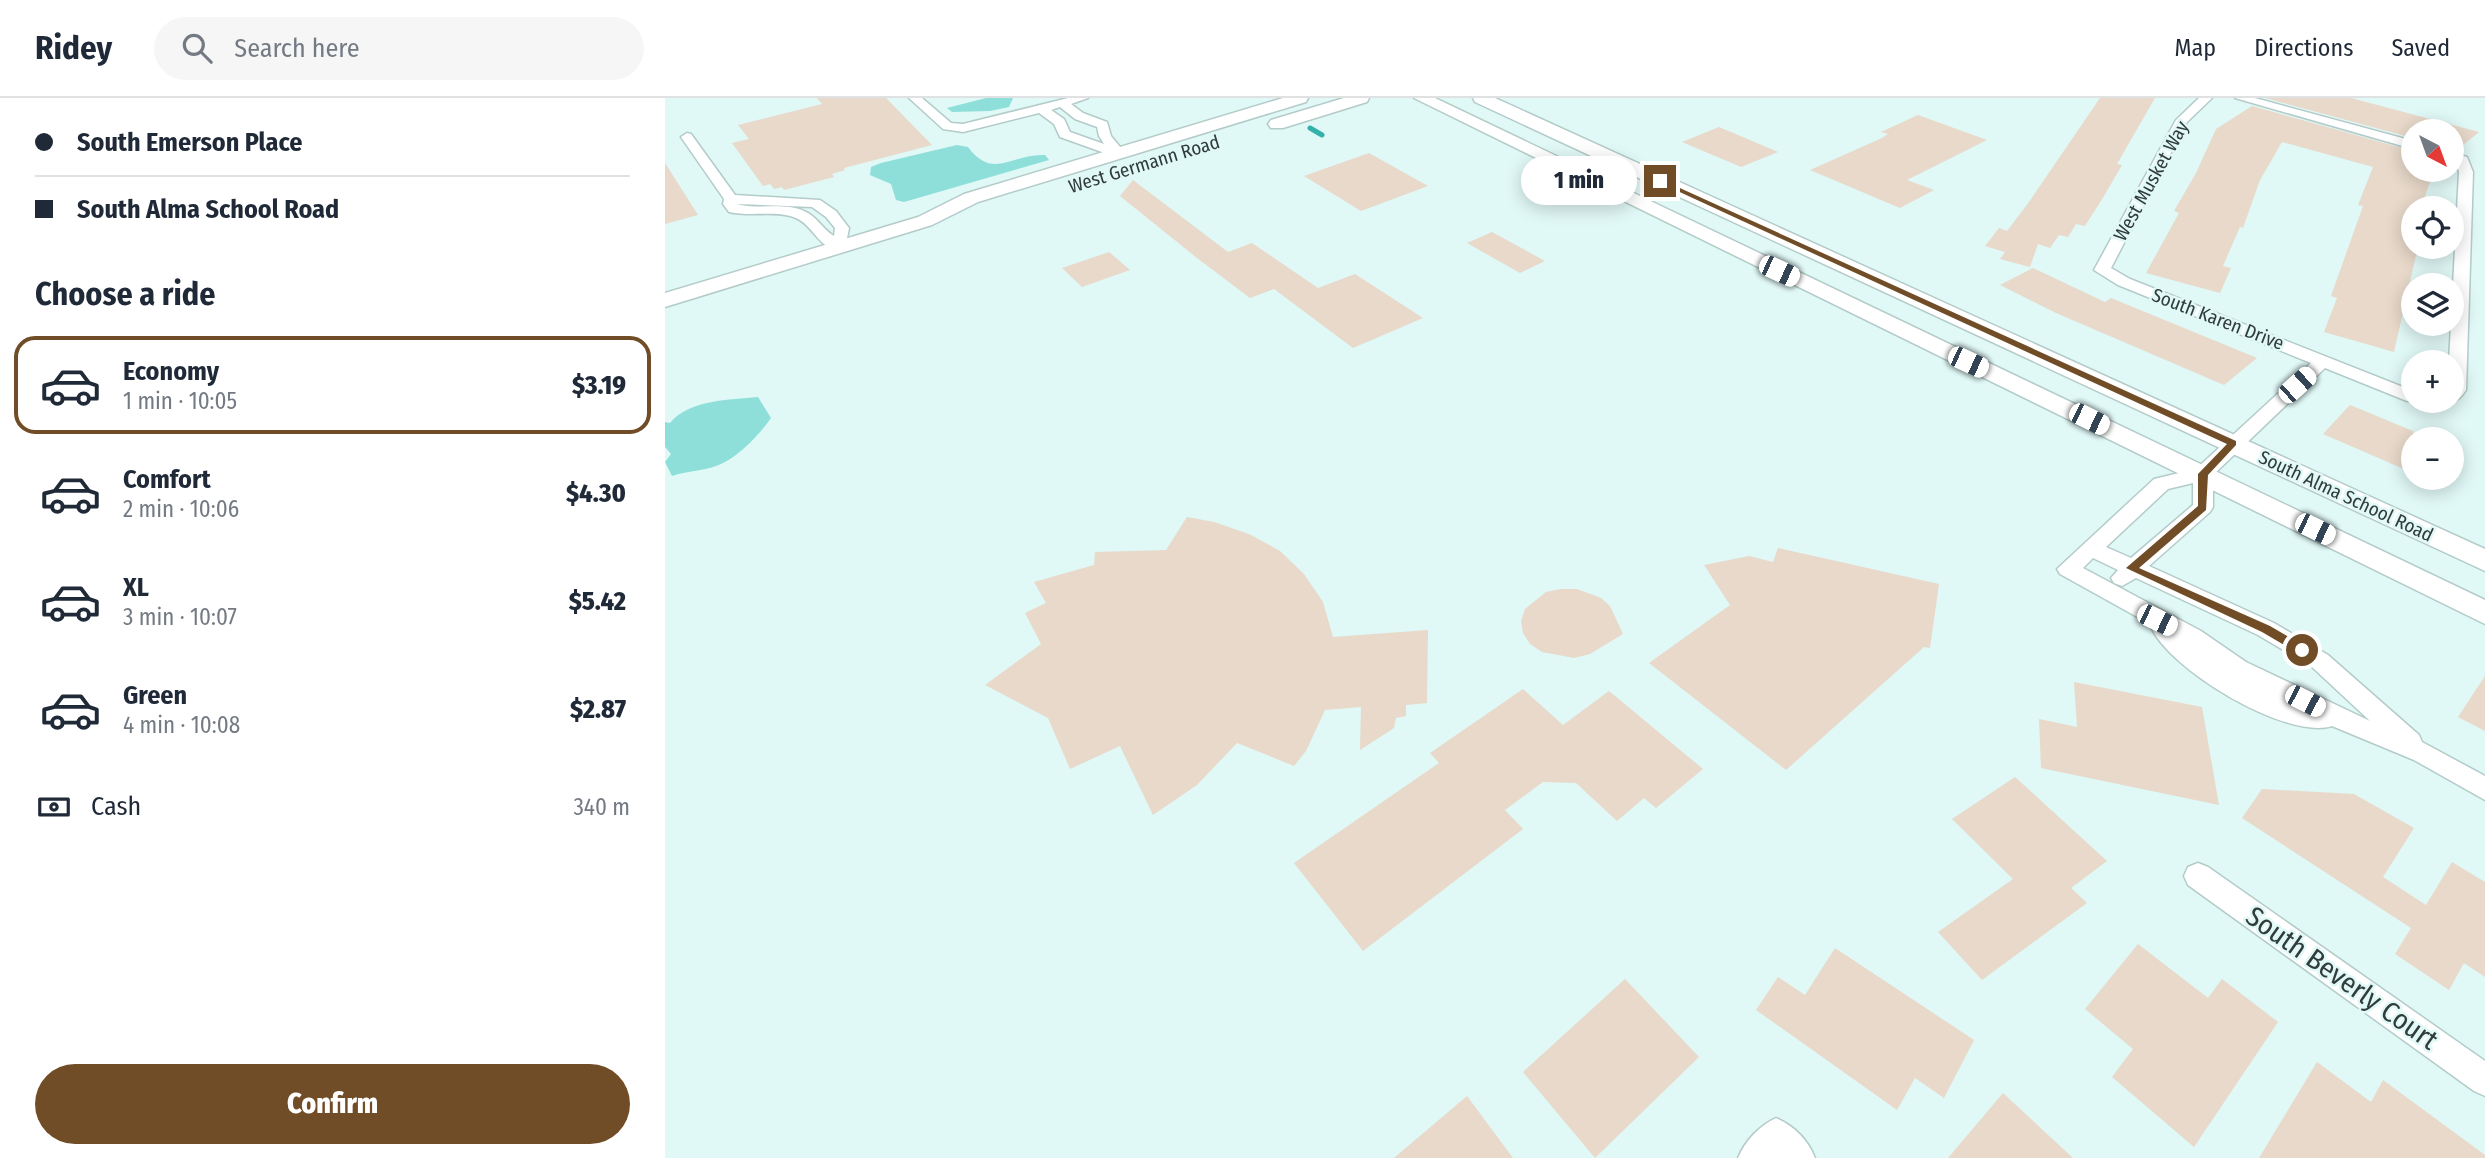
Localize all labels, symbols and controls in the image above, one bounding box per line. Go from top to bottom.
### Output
search box [154,17,644,80]
text: Ridey [35,28,112,68]
icon: search [178,29,216,67]
text: Search here [234,33,360,64]
text: Map [2175,34,2216,62]
text: Directions [2254,34,2353,62]
text: Saved [2391,34,2450,62]
street label: West Musket Way [2109,117,2194,245]
north arrow [2401,119,2464,182]
map controls [2401,119,2464,490]
text: South Emerson Place [77,127,302,158]
street label: West Germann Road [1066,130,1222,198]
callout: 1 min [1520,156,1635,206]
route end [1644,165,1676,197]
text: 1 min [1554,166,1604,194]
text: South Alma School Road [77,194,339,225]
button: locate [2401,196,2464,259]
car [1756,253,1803,289]
button: layers [2401,273,2464,336]
text: Choose a ride [35,275,216,313]
street label: South Karen Drive [2149,283,2287,355]
car [1945,344,1992,380]
button: + [2401,350,2464,413]
icon: car [39,354,102,417]
text: Economy [123,356,219,387]
car [2275,363,2320,407]
text: $3.19 [572,370,626,401]
text: 1 min · 10:05 [123,387,237,415]
car [2066,400,2113,438]
button: − [2401,427,2464,490]
street label: South Alma School Road [2255,445,2437,547]
icon: car [39,462,102,525]
text: Comfort [123,464,211,495]
text: $4.30 [566,478,626,509]
text: 2 min · 10:06 [123,495,239,523]
car [2292,510,2339,548]
icon: car [39,570,102,633]
text: XL [123,572,149,603]
text: $5.42 [569,586,626,617]
car [2134,601,2181,639]
text: 3 min · 10:07 [123,603,237,631]
route start [2286,634,2318,666]
icon: car [39,678,102,741]
text: Green [123,680,187,711]
car [2282,682,2329,720]
text: $2.87 [570,694,626,725]
text: 4 min · 10:08 [123,711,240,739]
icon: cash [35,788,73,826]
text: Cash [91,791,141,822]
text: 340 m [574,793,630,821]
street label: South Beverly Court [2240,899,2445,1057]
button: Confirm [35,1064,630,1144]

